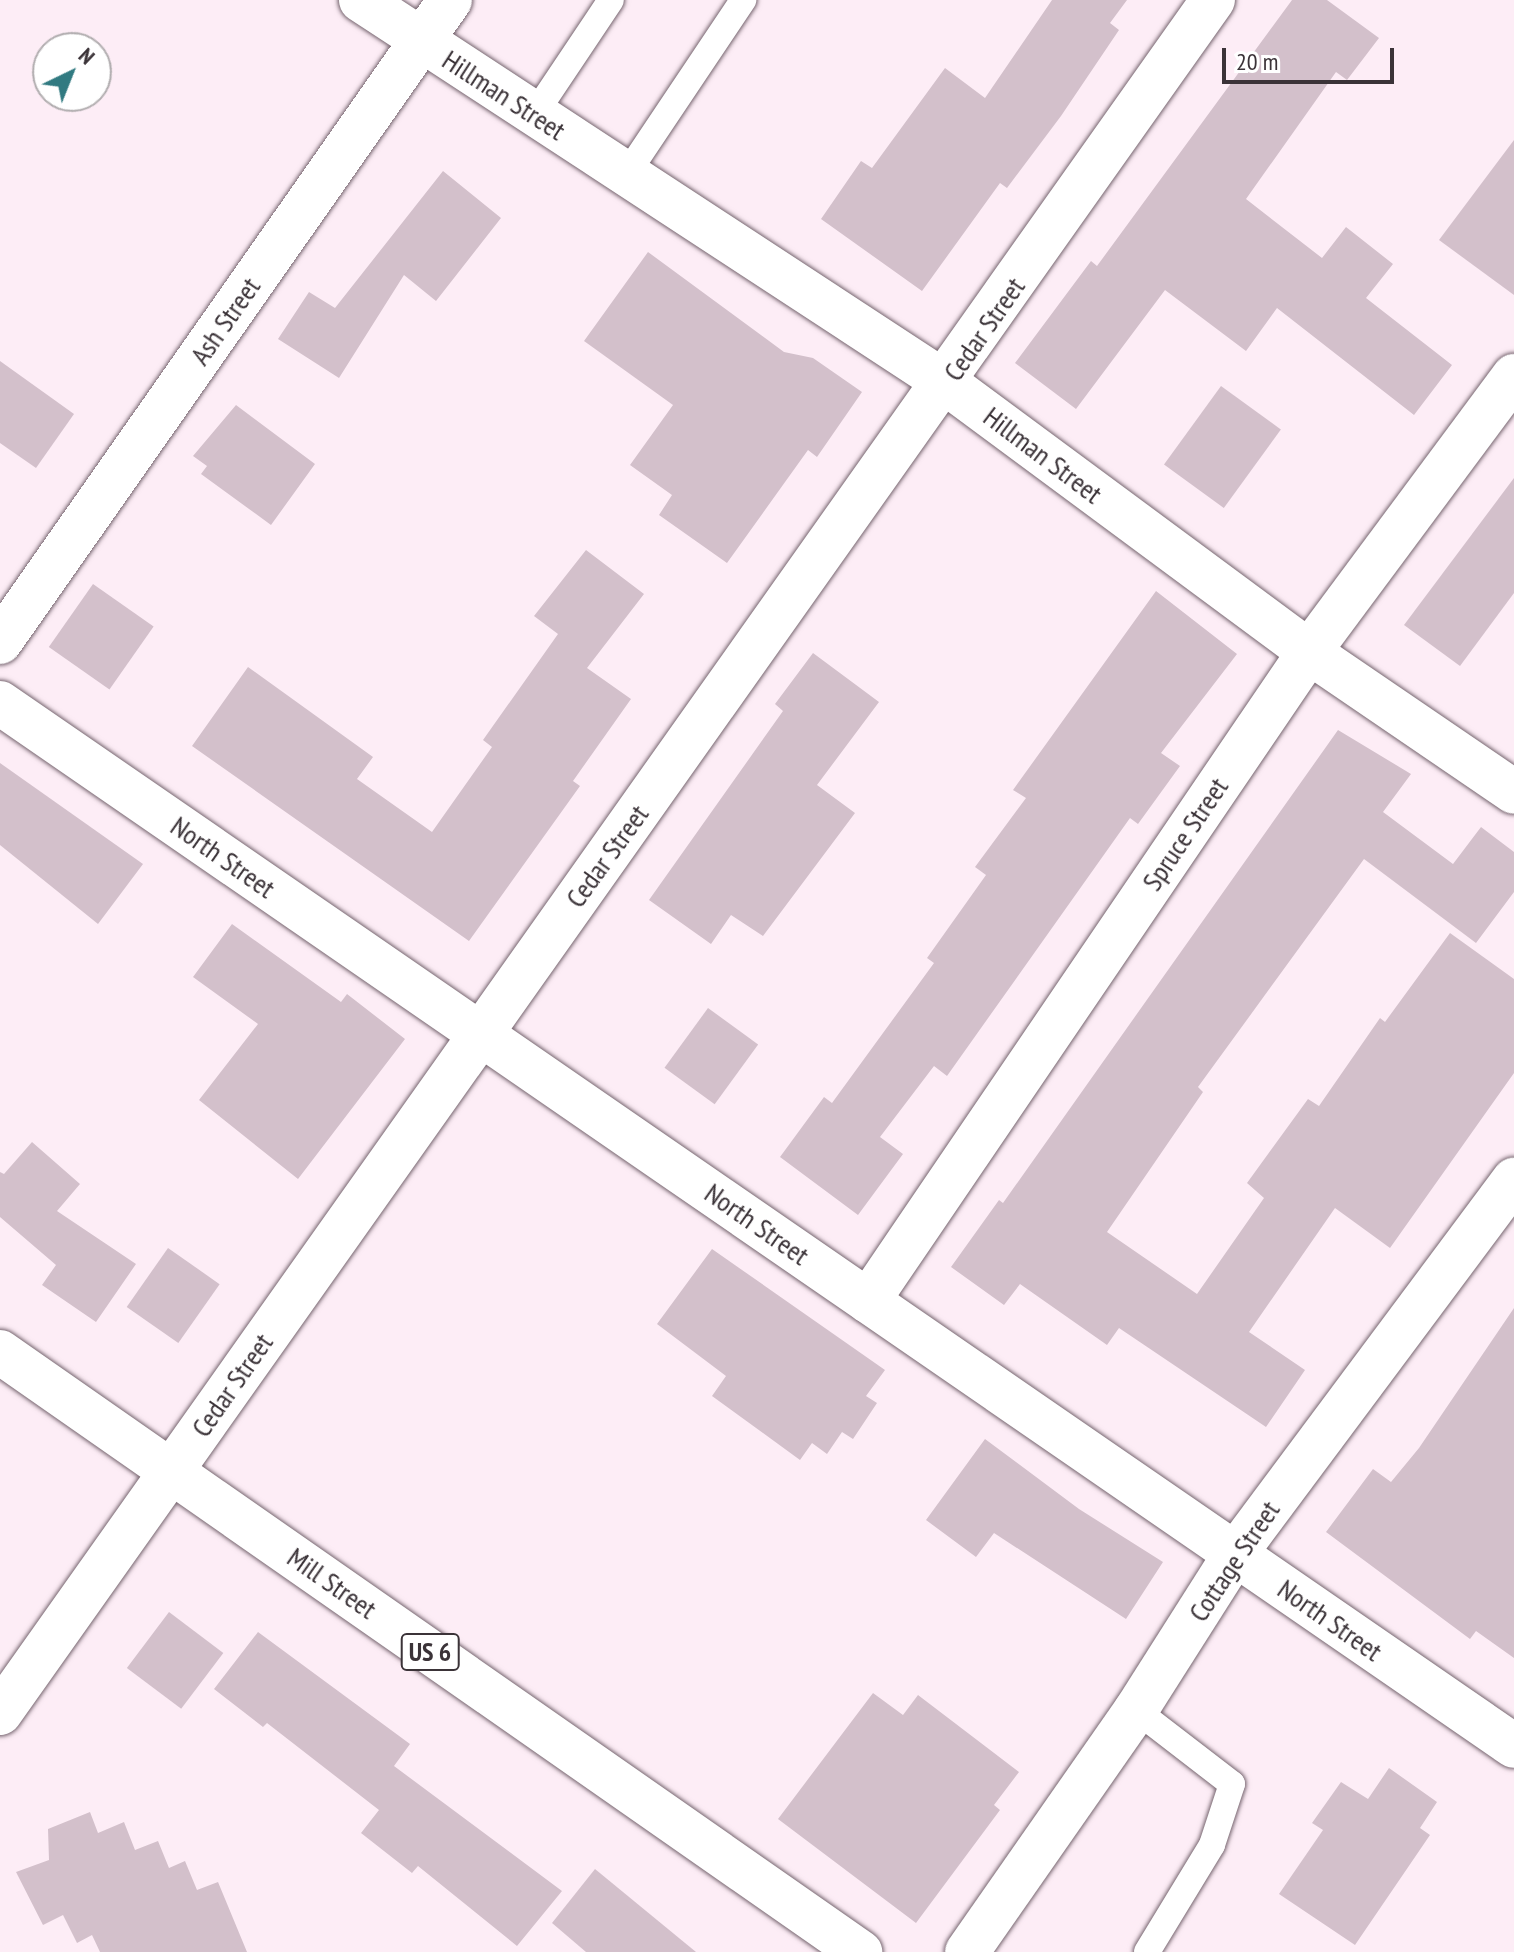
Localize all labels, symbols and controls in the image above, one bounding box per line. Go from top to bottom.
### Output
north arrow [32,32,112,112]
scale bar [1226,32,1398,82]
text: N [73,42,101,70]
street label: Hillman Street [436,43,572,147]
text: 20 m [1236,46,1278,77]
street label: Ash Street [183,271,267,371]
street label: Cedar Street [936,271,1032,387]
street label: Hillman Street [977,400,1109,510]
street label: Spruce Street [1135,771,1235,897]
street label: Cedar Street [559,798,655,914]
street label: North Street [164,809,282,905]
street label: North Street [698,1176,816,1272]
street label: Cedar Street [184,1327,280,1443]
street label: Cottage Street [1181,1494,1287,1628]
street label: Mill Street [281,1540,383,1626]
street label: North Street [1271,1572,1389,1668]
road number: US 6 [400,1630,460,1674]

